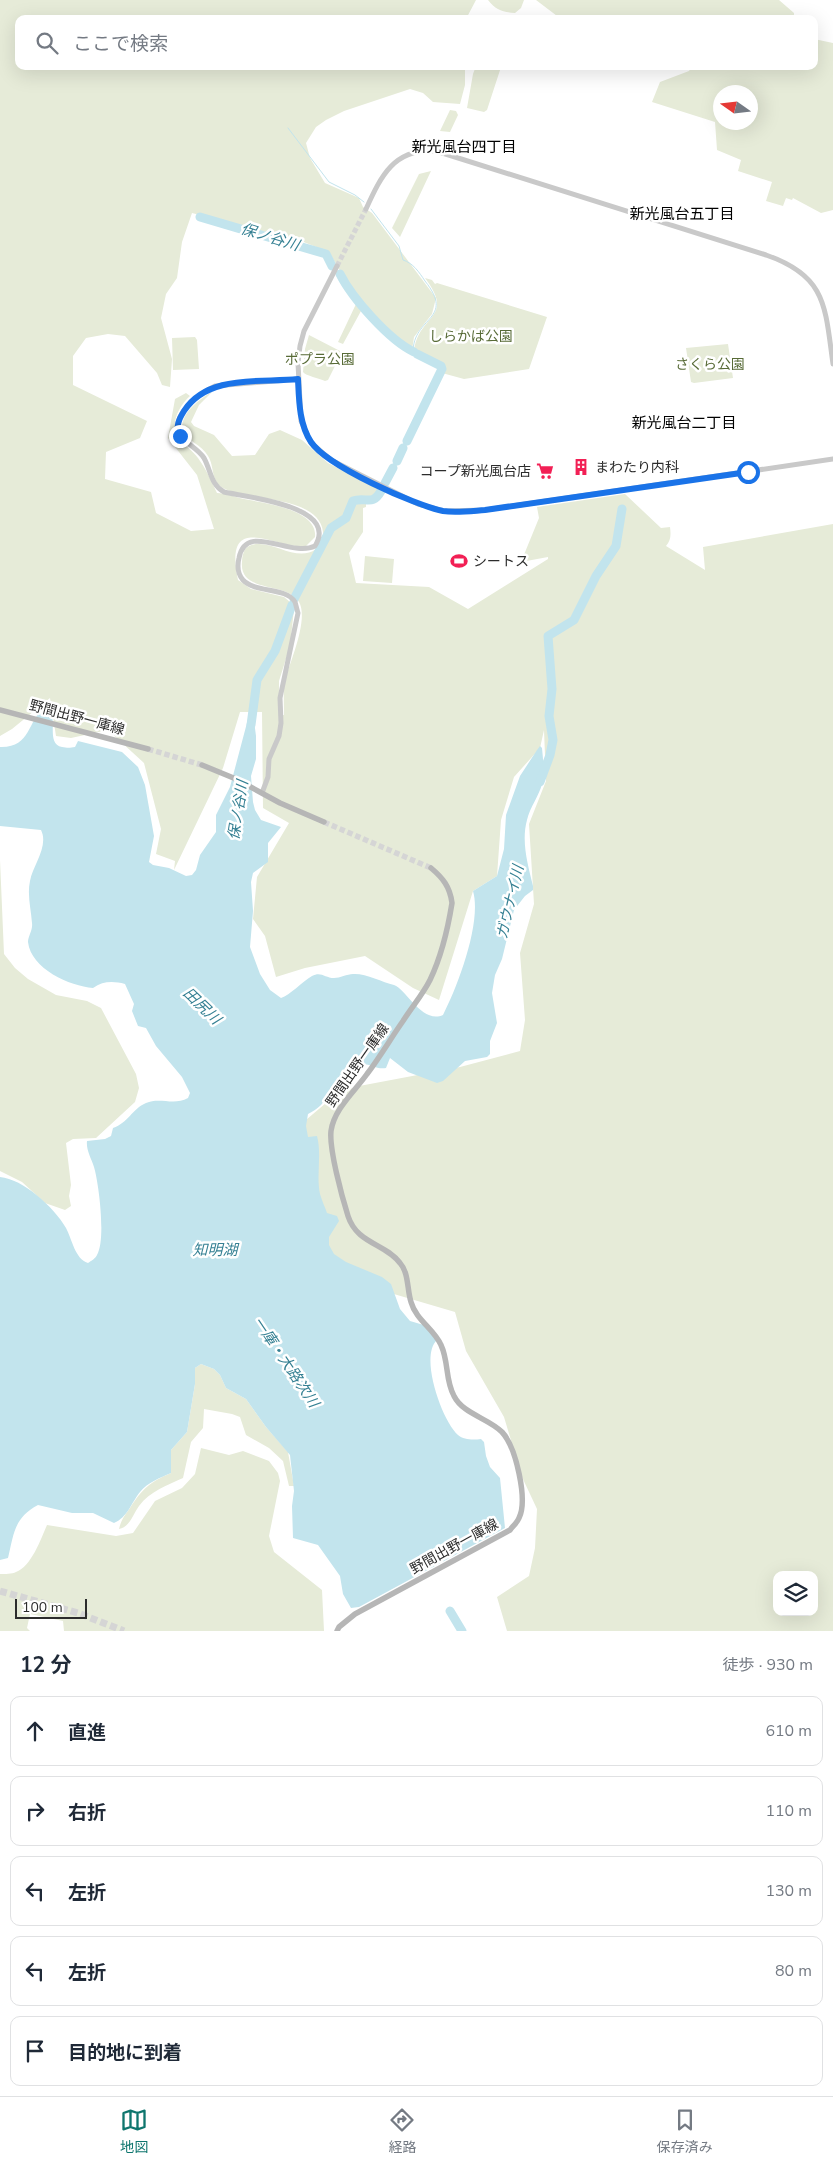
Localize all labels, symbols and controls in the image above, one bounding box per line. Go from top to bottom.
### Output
search box [15,15,818,70]
icon: search [33,29,61,57]
text: ここで検索 [73,31,168,57]
north arrow [713,85,758,130]
district label: 新光風台四丁目 [411,137,517,157]
district label: 新光風台五丁目 [629,204,735,224]
water label: 保ノ谷川 [238,219,304,256]
park label: しらかば公園 [429,327,513,346]
park label: ポプラ公園 [285,350,355,369]
park label: さくら公園 [675,355,745,374]
district label: 新光風台二丁目 [631,413,737,433]
route end [169,425,192,448]
building icon: まわたり内科 [571,457,591,477]
place label: まわたり内科 [595,458,679,477]
supermarket icon: コープ新光風台店 [535,461,555,481]
route start [737,461,760,484]
place label: コープ新光風台店 [420,462,531,481]
sports icon: シートス [449,551,469,571]
place label: シートス [473,552,529,571]
street label: 野間出野一庫線 [27,696,127,739]
water label: 保ノ谷川 [223,777,253,841]
water label: ガウナイ川 [492,861,529,941]
water label: 田尻川 [179,983,227,1030]
street label: 野間出野一庫線 [322,1020,393,1111]
water label: 知明湖 [192,1240,239,1260]
water label: 一庫・大路次川 [248,1313,325,1413]
street label: 野間出野一庫線 [407,1514,502,1579]
map controls [773,1571,818,1616]
button: layers [773,1571,818,1616]
scale bar [15,1596,88,1619]
text: 100 m [22,1598,63,1617]
text: 12 分 [20,1651,72,1679]
text: 徒歩 · 930 m [723,1654,813,1676]
icon: ahead [21,1717,49,1745]
text: 直進 [68,1720,106,1746]
text: 610 m [765,1720,812,1742]
icon: right [21,1797,49,1825]
text: 右折 [68,1800,106,1826]
text: 110 m [765,1800,812,1822]
icon: left [21,1877,49,1905]
text: 左折 [68,1880,106,1906]
text: 130 m [765,1880,812,1902]
icon: left [21,1957,49,1985]
text: 左折 [68,1960,106,1986]
text: 80 m [775,1960,812,1982]
icon: arrive [21,2037,49,2065]
text: 目的地に到着 [68,2040,182,2066]
tab: 地図 [120,2106,148,2157]
tab: 経路 [388,2106,416,2157]
tab: 保存済み [657,2106,713,2157]

